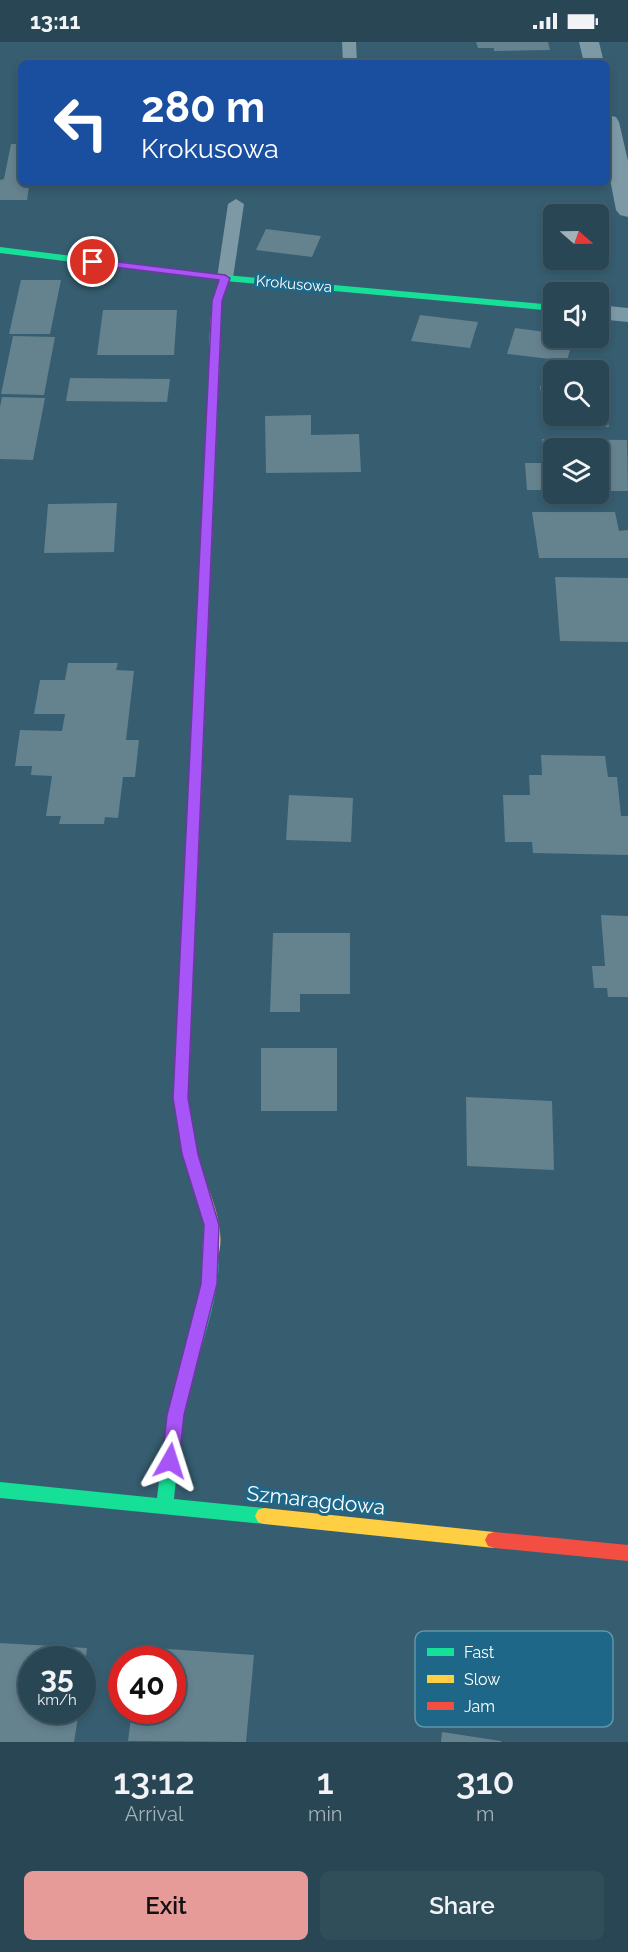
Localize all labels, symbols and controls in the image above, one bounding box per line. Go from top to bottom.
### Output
text: 13:11 [30,8,80,34]
text: 280 m [141,83,265,132]
icon: left [42,84,120,162]
text: Krokusowa [141,133,279,164]
north arrow [543,204,609,270]
map controls [543,204,609,504]
pin [67,236,118,287]
icon: arrive [76,245,109,278]
street label: Krokusowa [255,272,333,296]
button: sound [543,282,609,348]
button: search [543,360,609,426]
button: layers [543,438,609,504]
position arrow [138,1429,202,1493]
street label: Szmaragdowa [246,1480,386,1520]
legend [415,1631,613,1727]
text: Fast [464,1643,495,1662]
speed limit sign: 40 [108,1646,186,1724]
text: 35 [40,1660,74,1695]
text: Slow [464,1670,500,1689]
text: km/h [37,1691,77,1709]
text: Jam [464,1697,495,1716]
text: 13:12 [113,1760,195,1802]
text: 1 [317,1760,334,1802]
text: 310 [456,1760,515,1802]
text: Arrival [125,1802,183,1826]
text: min [308,1802,343,1826]
text: m [476,1802,494,1826]
button: Exit [24,1871,308,1940]
button: Share [320,1871,604,1940]

